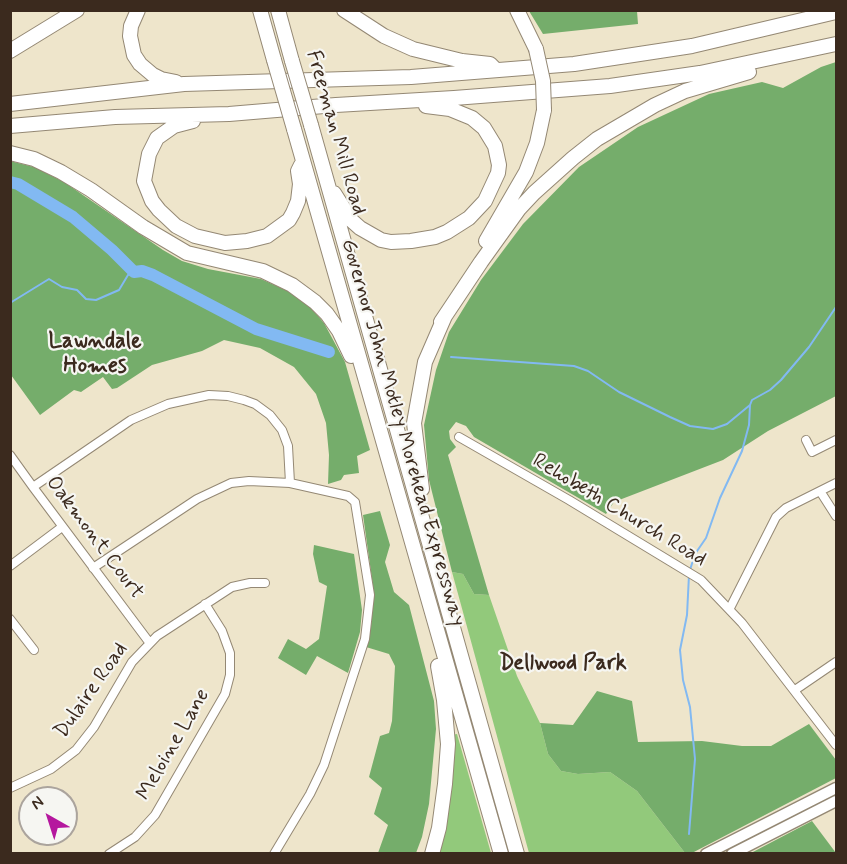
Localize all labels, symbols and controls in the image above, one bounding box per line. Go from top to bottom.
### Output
street label: Freeman Mill Road [299,48,371,218]
street label: Governor John Motley Morehead Expressway [334,236,470,630]
district label: Lawndale Homes [48,329,142,380]
street label: Rehobeth Church Road [527,449,711,573]
street label: Oakmont Court [40,472,148,604]
street label: Dulaire Road [50,638,134,744]
district label: Dellwood Park [499,651,627,677]
street label: Meloine Lane [132,685,216,805]
north arrow [18,786,78,846]
text: N [27,792,48,815]

